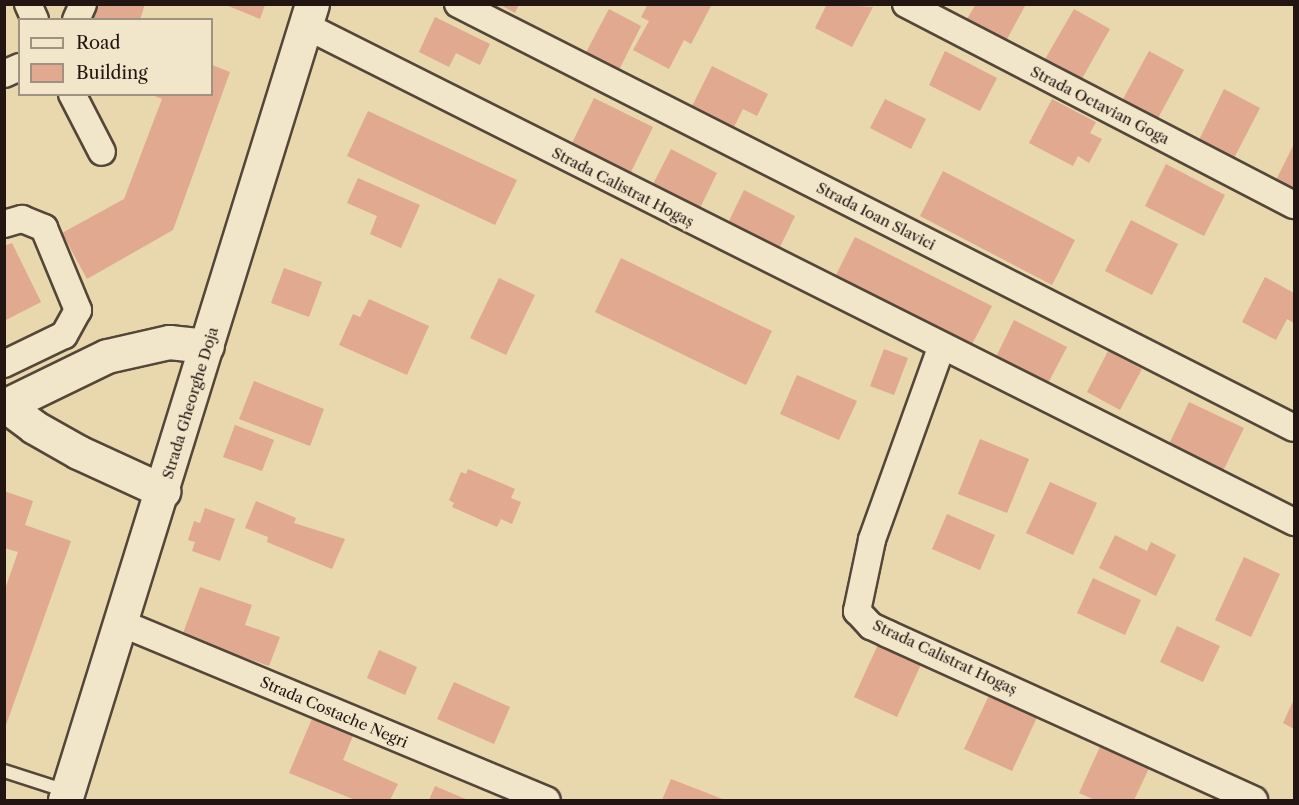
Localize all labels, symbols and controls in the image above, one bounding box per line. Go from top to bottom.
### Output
legend [18,18,213,96]
text: Road [76,32,121,54]
text: Building [76,62,148,84]
street label: Strada Octavian Goga [1027,62,1173,148]
street label: Strada Calistrat Hogaș [549,143,697,231]
street label: Strada Ioan Slavici [813,178,939,254]
street label: Strada Gheorghe Doja [158,325,222,481]
street label: Strada Calistrat Hogaș [870,616,1020,698]
street label: Strada Costache Negri [257,673,411,751]

